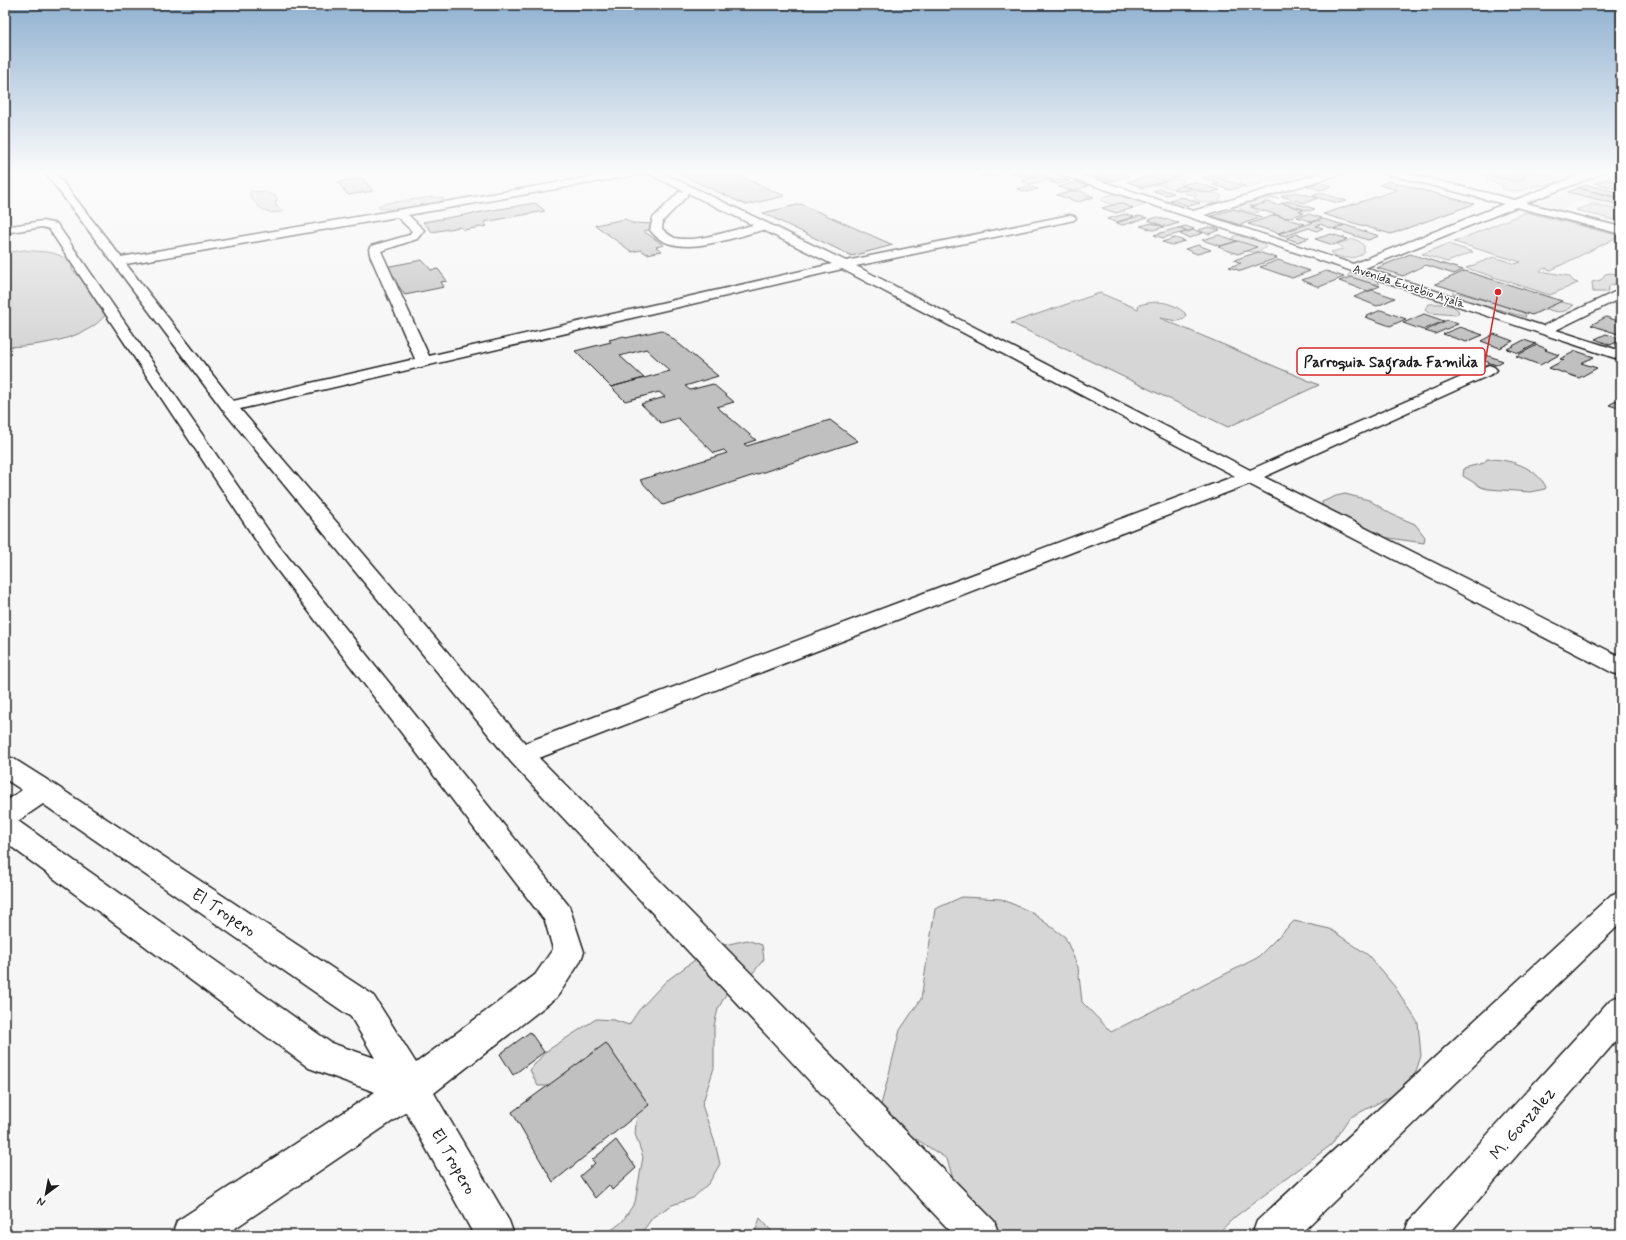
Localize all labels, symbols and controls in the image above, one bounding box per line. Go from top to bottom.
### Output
street label: Avenida Eusebio Ayala [1351,261,1468,313]
callout: Parroquia Sagrada Familia [1297,348,1485,375]
text: Parroquia Sagrada Familia [1304,353,1479,375]
street label: El Tropero [187,883,260,942]
street label: M. Gonzalez [1485,1083,1560,1165]
street label: El Tropero [425,1125,481,1198]
north arrow [26,1174,66,1214]
text: N [34,1194,48,1210]

